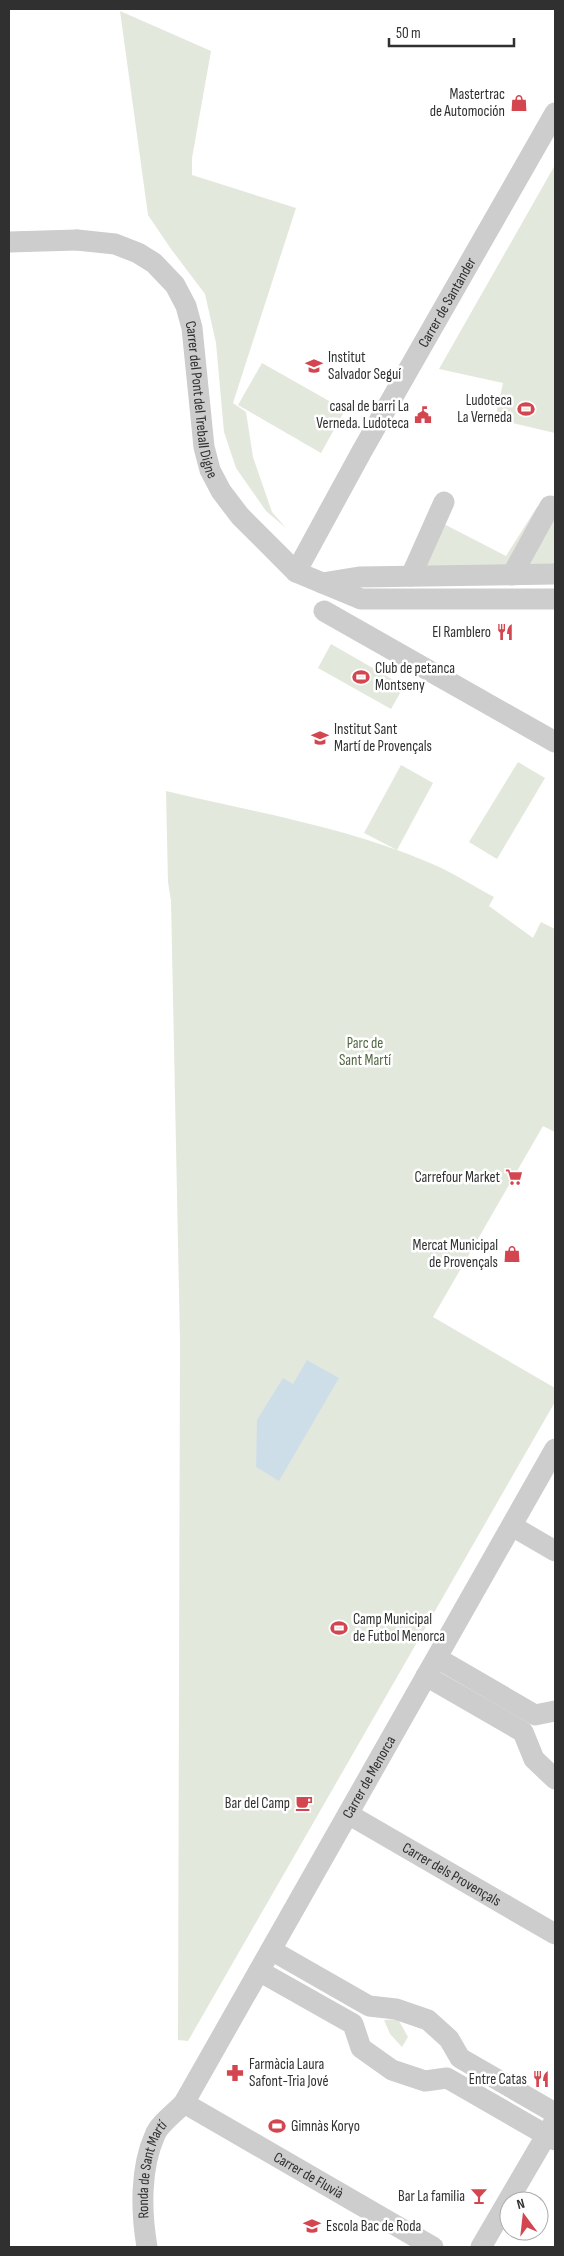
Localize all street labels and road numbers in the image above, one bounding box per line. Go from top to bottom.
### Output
street label: Carrer de Santander [414,254,481,351]
street label: Carrer del Pont del Treball Digne [180,319,222,482]
street label: Carrer de Menorca [338,1732,400,1822]
street label: Carrer dels Provençals [399,1838,504,1911]
street label: Ronda de Sant Martí [134,2116,171,2219]
street label: Carrer de Fluvià [270,2148,347,2203]

